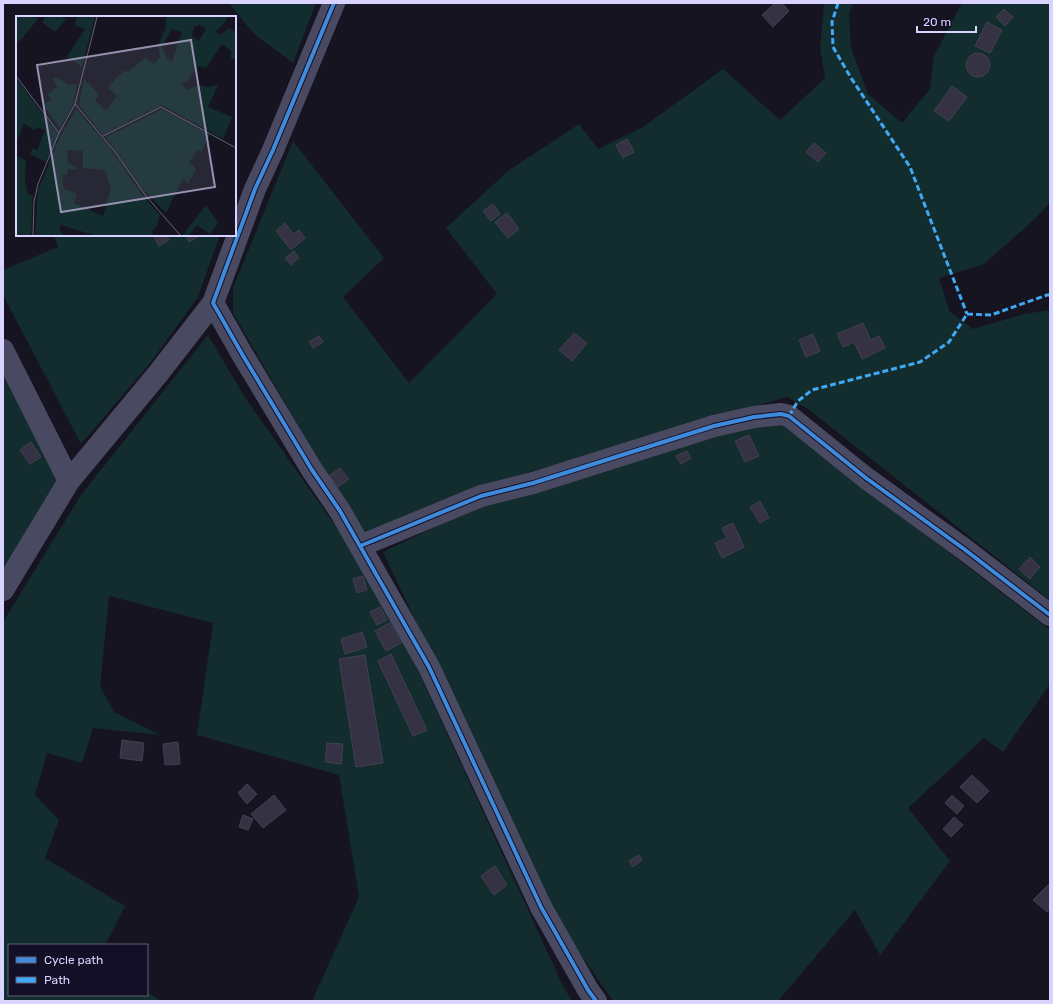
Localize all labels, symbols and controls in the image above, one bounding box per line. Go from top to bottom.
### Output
scale bar [917,8,976,34]
text: 20 m [923,15,951,29]
inset map [16,16,236,236]
legend [8,944,148,996]
text: Cycle path [44,953,103,967]
text: Path [44,973,70,987]

